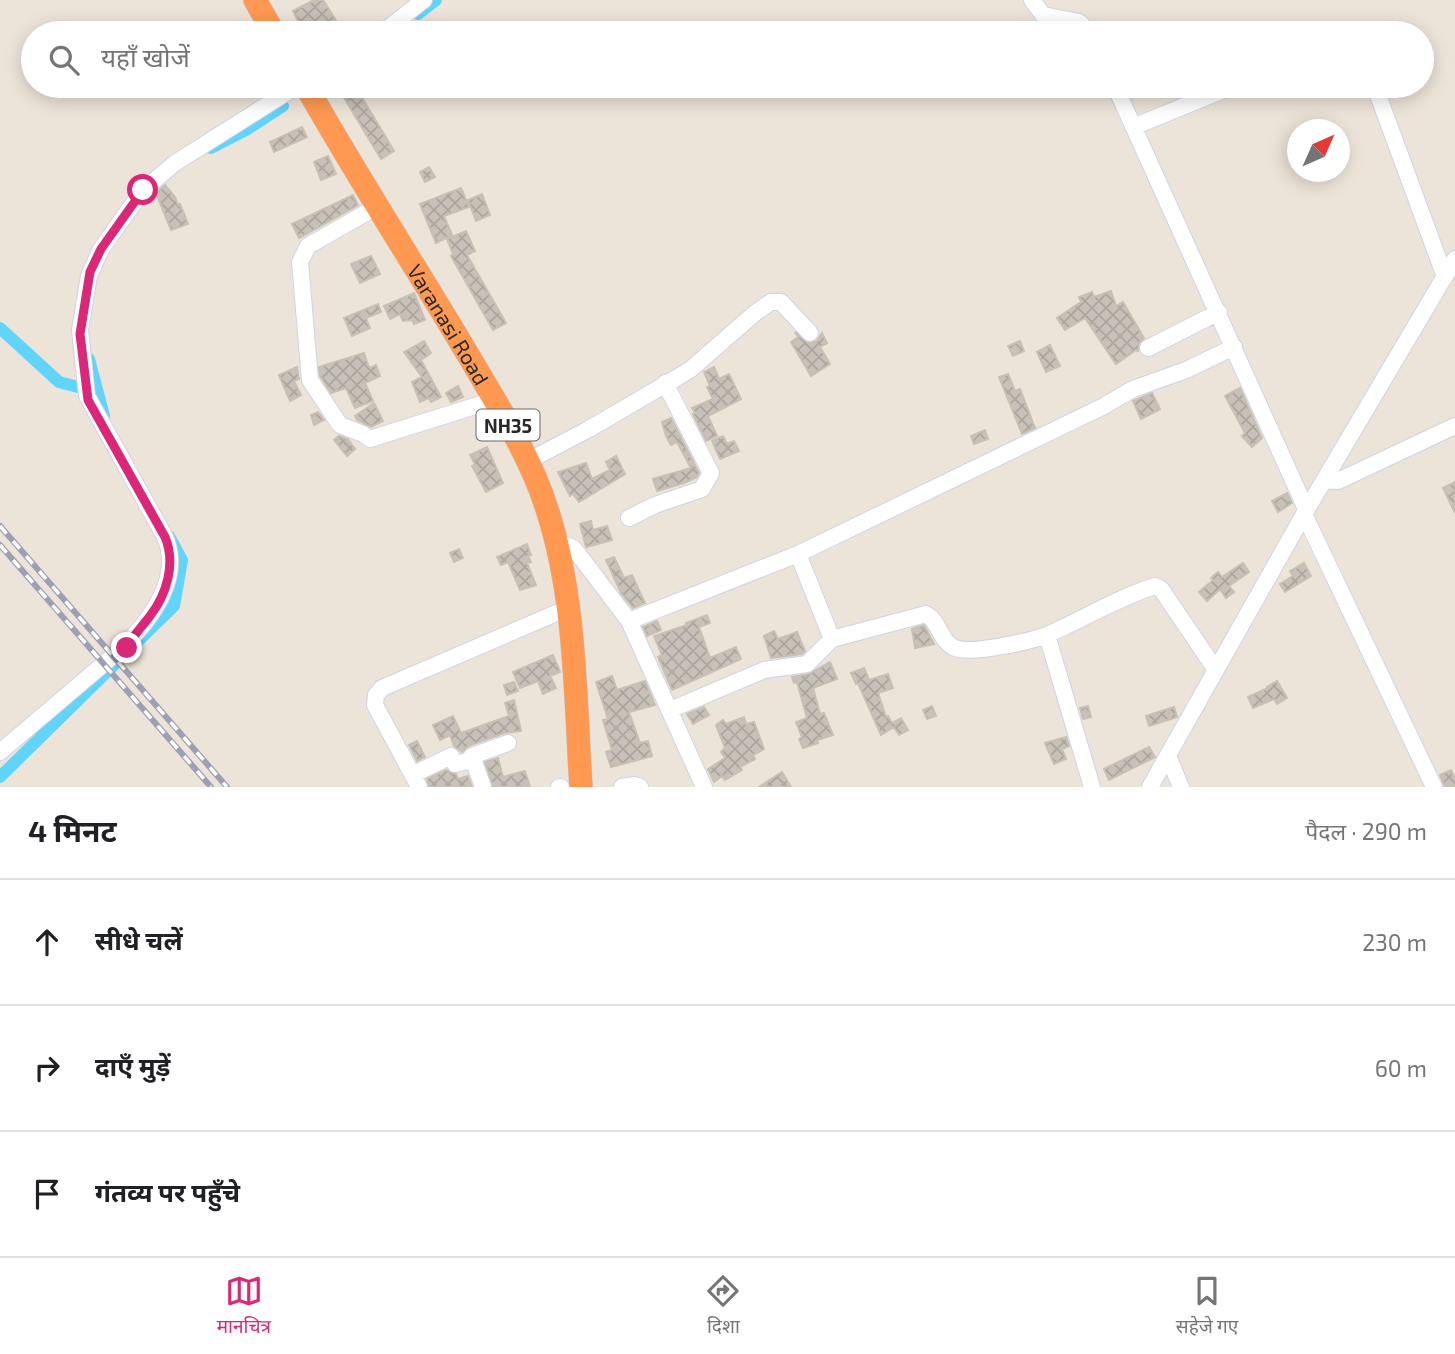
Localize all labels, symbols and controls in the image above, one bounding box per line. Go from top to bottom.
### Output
search box [21,21,1434,98]
icon: search [45,41,83,79]
text: यहाँ खोजें [101,41,190,72]
north arrow [1287,119,1350,182]
route start [127,174,158,205]
street label: Varanasi Road [403,259,495,389]
road number: NH35 [476,410,540,440]
route end [111,632,142,663]
text: 4 मिनट [28,812,117,848]
text: पैदल · 290 m [1305,817,1427,845]
icon: ahead [28,923,66,961]
text: सीधे चलें [95,924,183,955]
text: 230 m [1362,928,1427,956]
icon: right [28,1049,66,1087]
text: दाएँ मुड़ें [95,1050,170,1081]
text: 60 m [1375,1054,1427,1082]
icon: arrive [28,1175,66,1213]
text: गंतव्य पर पहुँचे [95,1176,240,1207]
tab: मानचित्र [217,1272,271,1341]
tab: दिशा [704,1272,742,1341]
tab: सहेजे गए [1176,1272,1238,1341]

